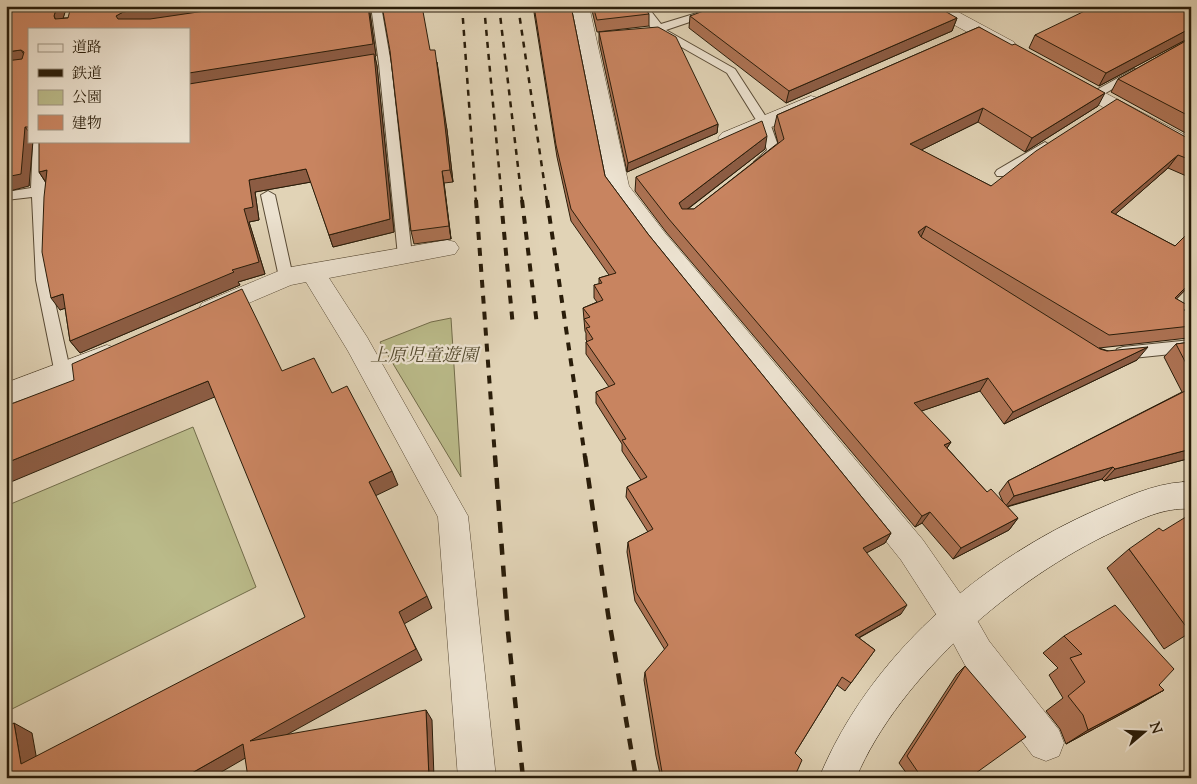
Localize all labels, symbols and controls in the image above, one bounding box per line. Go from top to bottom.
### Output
legend [28,28,190,142]
text: 道路 [72,38,102,59]
text: 鉄道 [72,64,102,85]
text: 公園 [72,88,102,109]
text: 建物 [72,114,102,135]
park label: 上原児童遊園 [370,344,481,370]
north arrow [1120,706,1170,756]
text: N [1143,720,1166,737]

